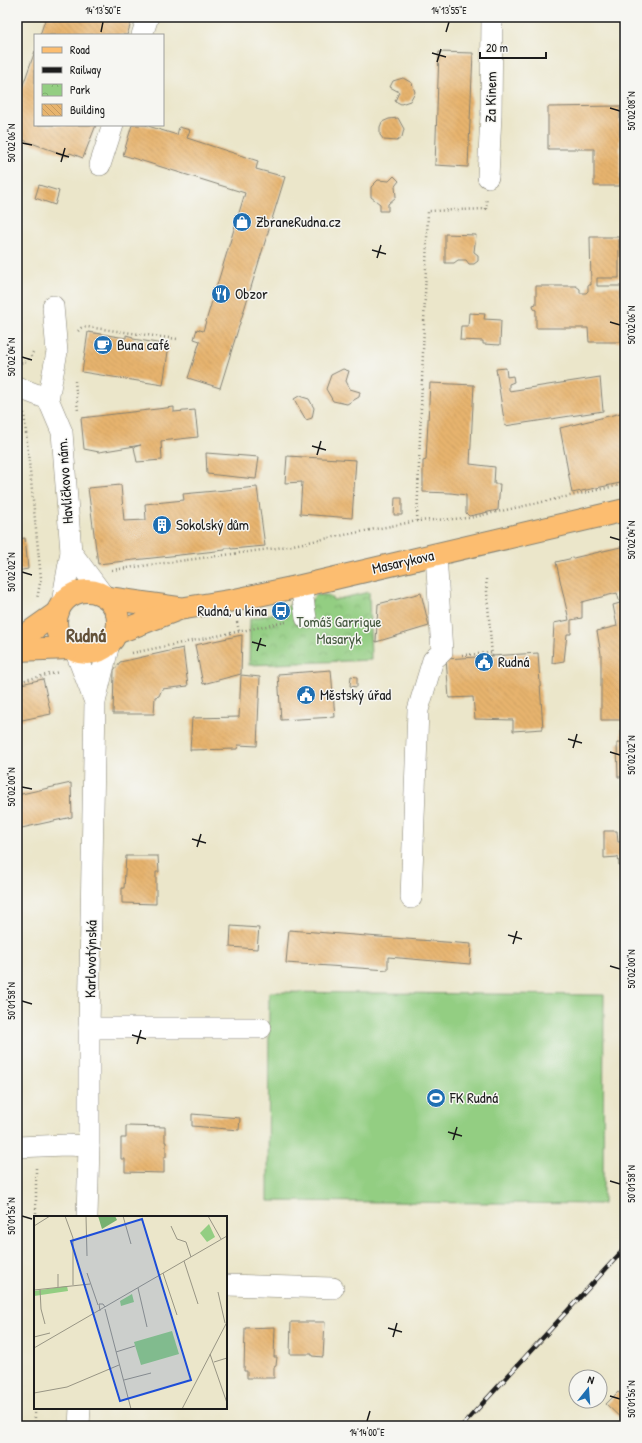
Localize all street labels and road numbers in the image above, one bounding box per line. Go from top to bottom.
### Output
street label: Za Kinem [480,71,501,123]
street label: Havlíčkovo nám. [51,437,78,525]
street label: Masarykova [370,544,436,579]
street label: Karlovotýnská [79,920,102,998]

